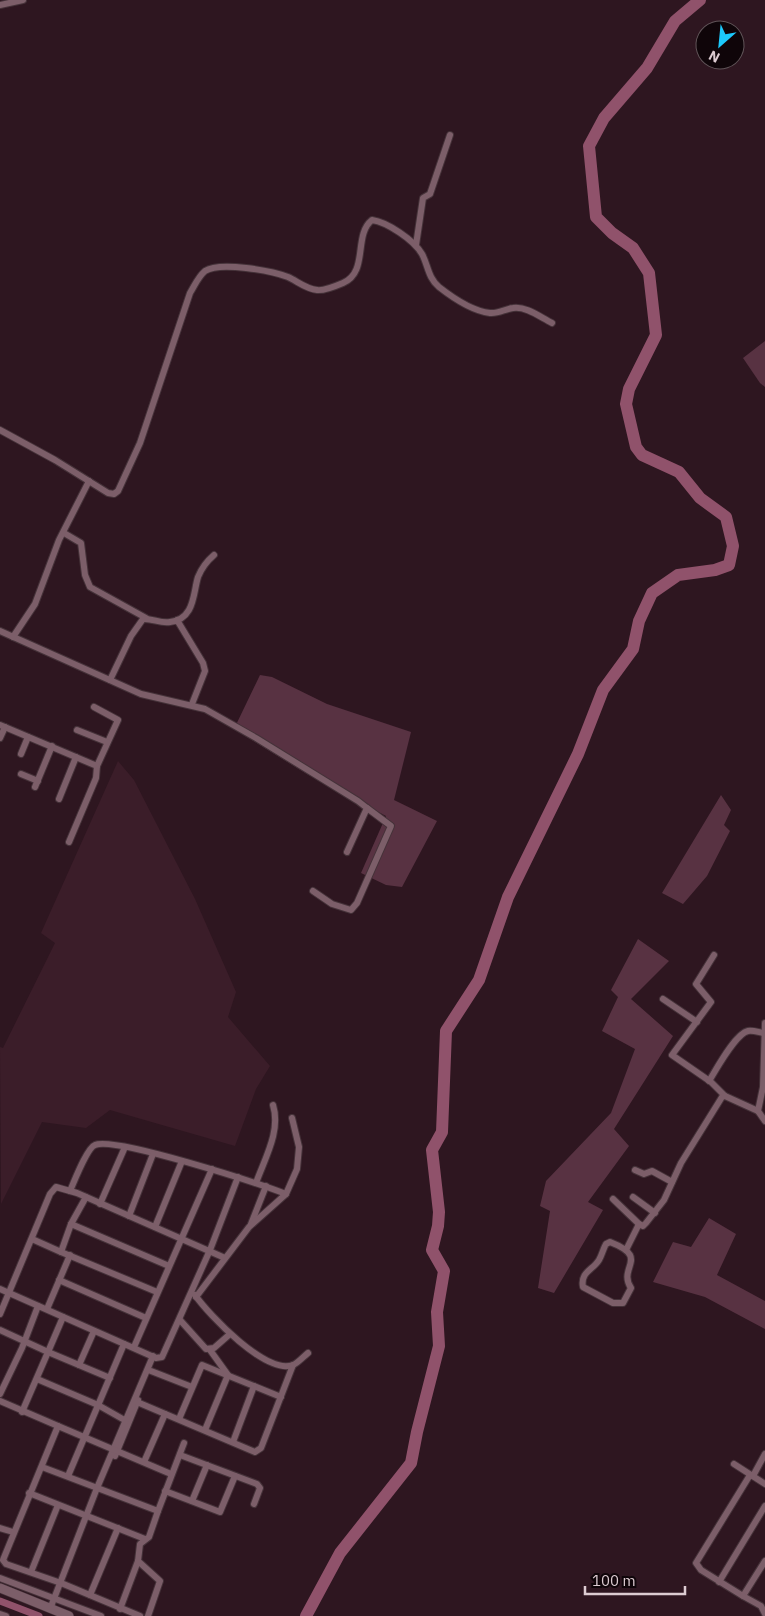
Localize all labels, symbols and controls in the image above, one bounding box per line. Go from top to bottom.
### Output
north arrow [695,20,745,70]
text: N [705,46,723,67]
scale bar [585,1564,685,1596]
text: 100 m [592,1571,636,1590]

